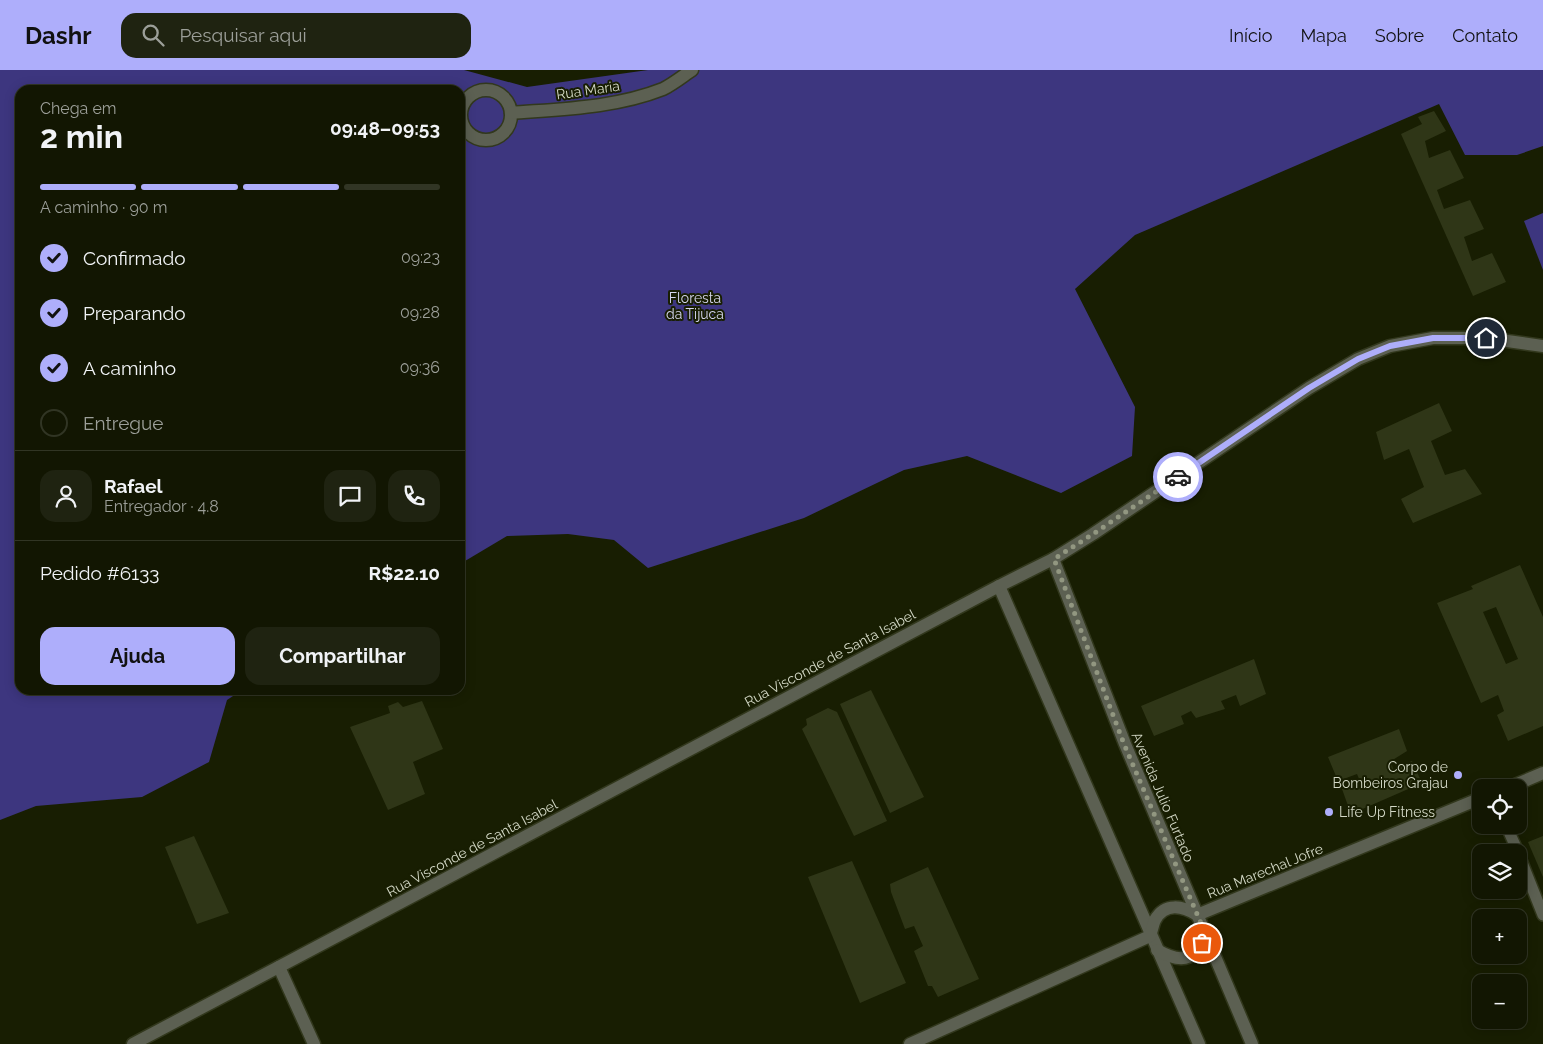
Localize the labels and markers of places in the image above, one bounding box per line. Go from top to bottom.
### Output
pin [1465,317,1507,359]
place label: Corpo de Bombeiros Grajau [1333,759,1448,791]
marker: Corpo de Bombeiros Grajau [1452,769,1464,781]
place label: Life Up Fitness [1339,804,1435,820]
marker: Life Up Fitness [1323,806,1335,818]
pin [1181,922,1223,964]

